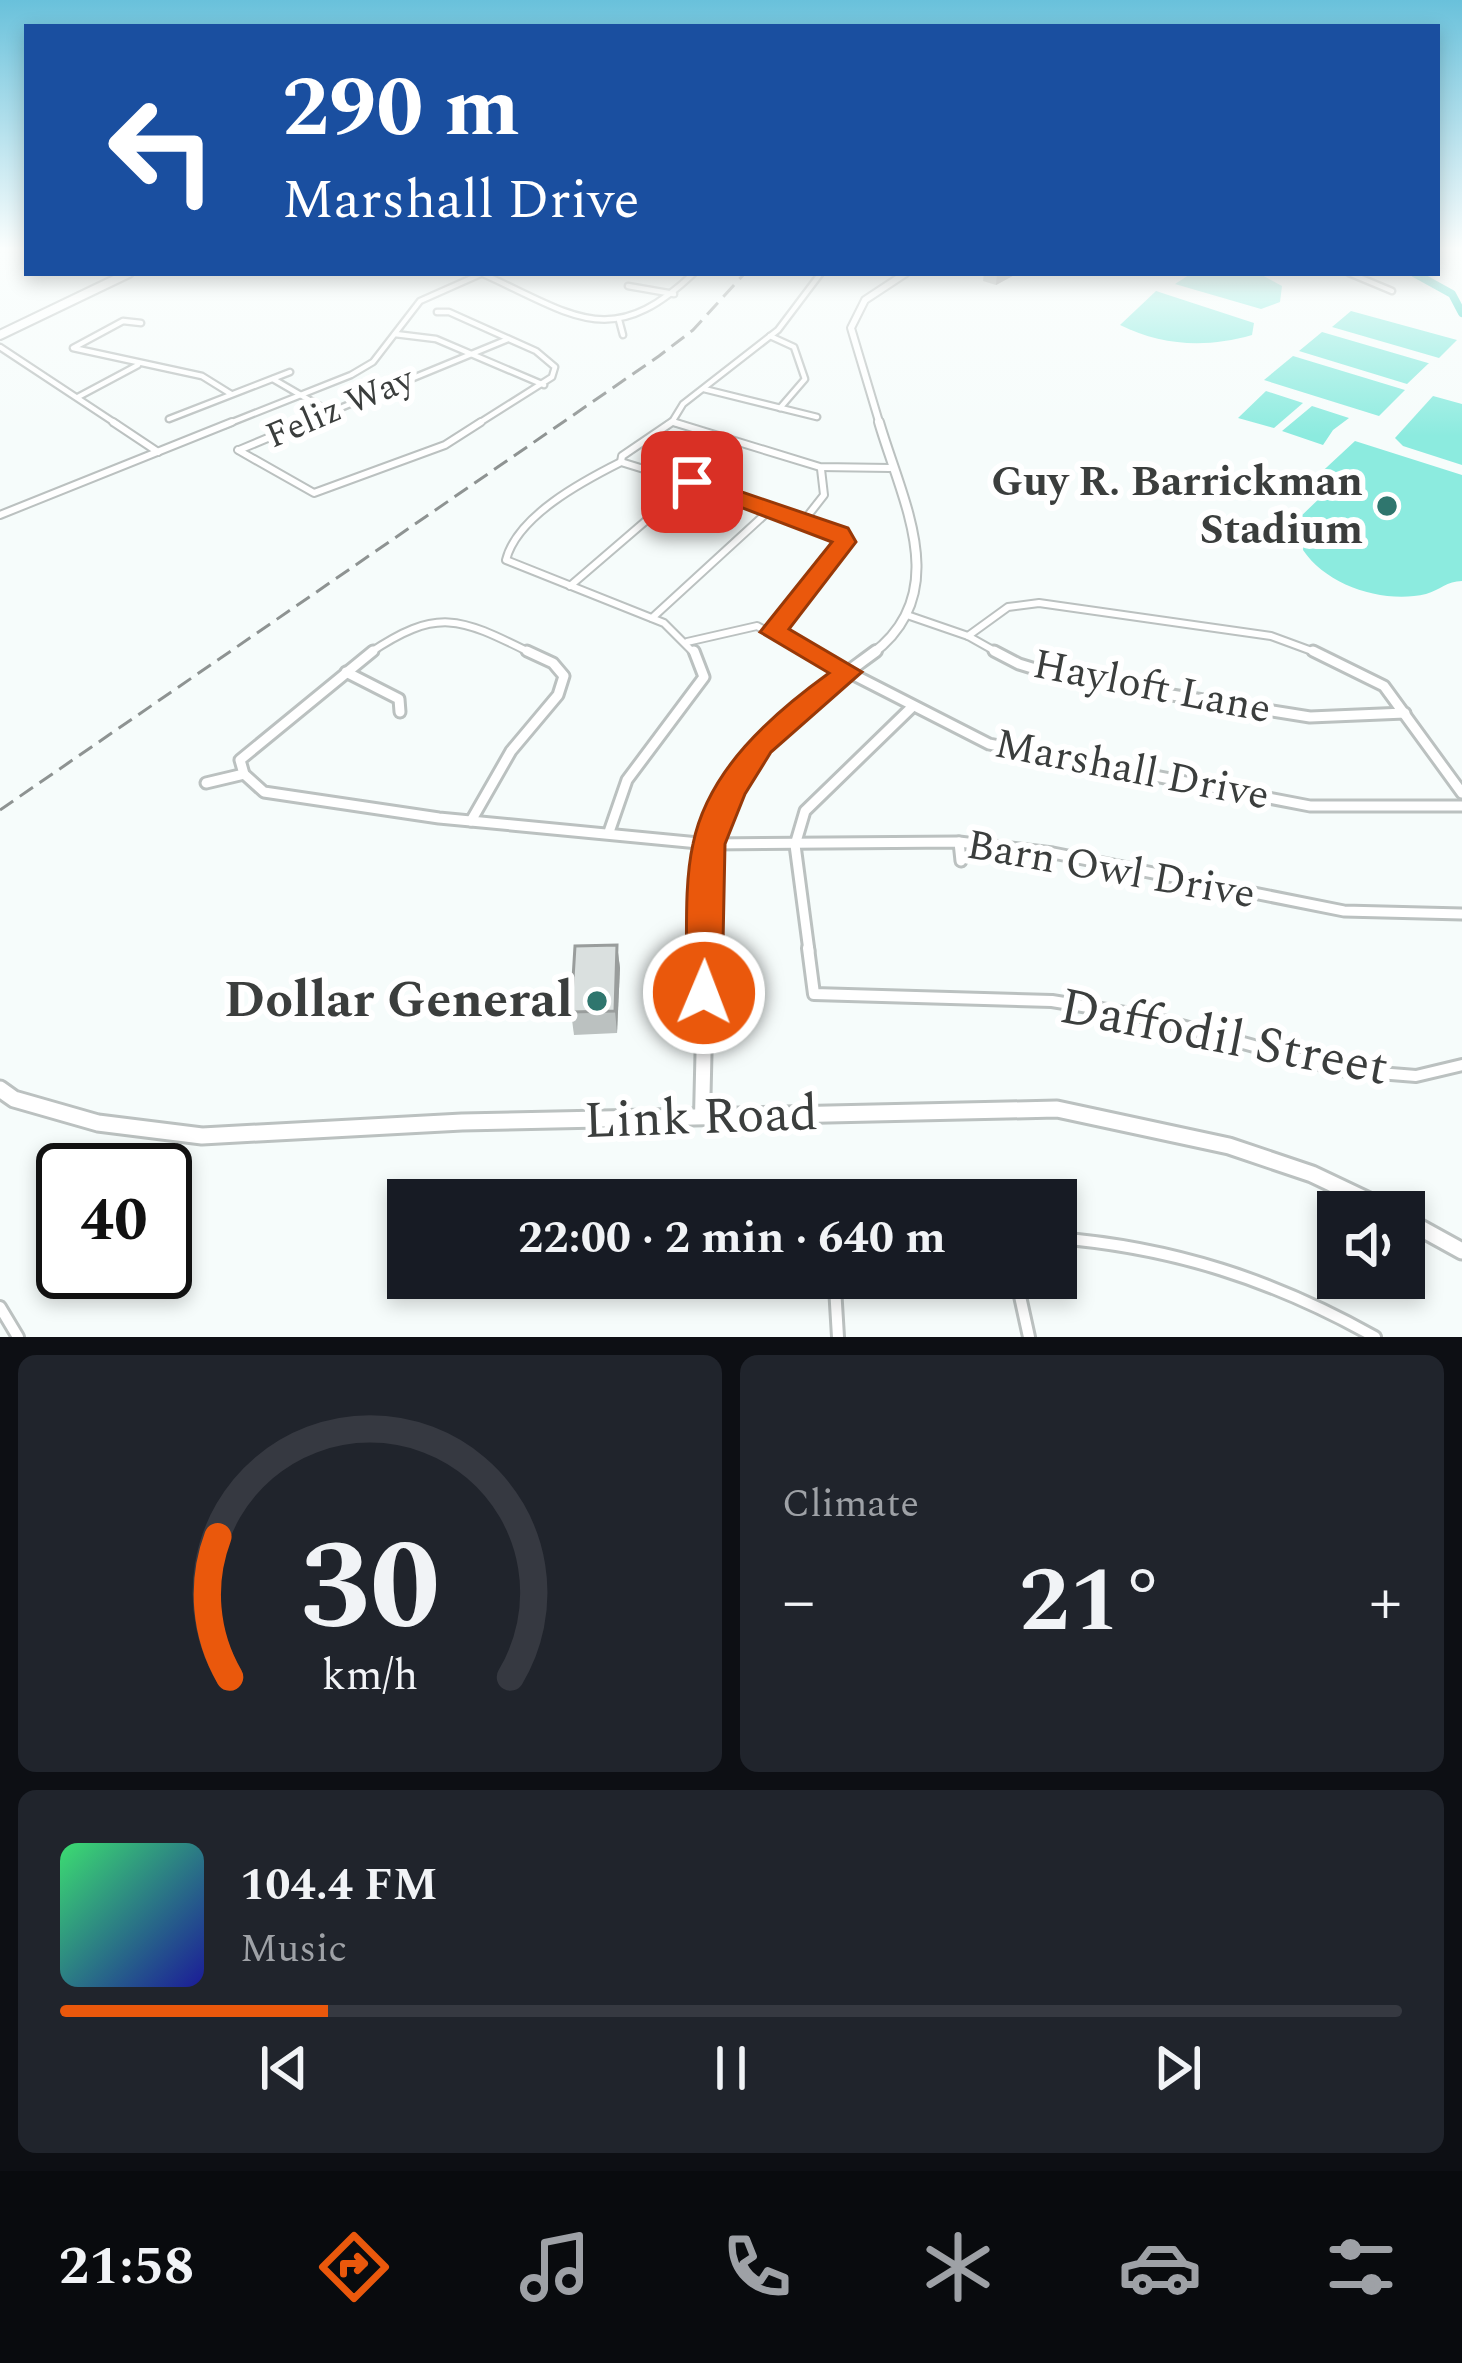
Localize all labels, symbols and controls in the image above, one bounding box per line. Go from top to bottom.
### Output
text: 290 m [282,45,520,173]
icon: left [84,72,240,228]
text: Marshall Drive [282,160,640,242]
street label: Feliz Way [257,352,424,464]
pin [641,431,743,533]
icon: arrive [659,449,725,515]
place label: Guy R. Barrickman Stadium [991,451,1363,562]
marker: Guy R. Barrickman Stadium [1374,493,1400,519]
street label: Hayloft Lane [1028,633,1276,741]
street label: Marshall Drive [989,713,1275,827]
street label: Barn Owl Drive [962,814,1260,926]
position arrow [641,930,767,1056]
place label: Dollar General [224,962,573,1040]
street label: Daffodil Street [1053,968,1395,1108]
marker: Dollar General [584,988,610,1014]
street label: Link Road [583,1075,819,1161]
speed limit sign: 40 [36,1143,192,1299]
map controls [1317,1191,1425,1299]
button: sound [1317,1191,1425,1299]
text: 22:00 · 2 min · 640 m [518,1204,946,1273]
text: Climate [782,1475,919,1534]
text: 30 [300,1494,440,1684]
text: 21° [1019,1534,1165,1671]
text: − [782,1552,815,1653]
text: + [1369,1552,1402,1653]
text: km/h [322,1643,418,1708]
text: 104.4 FM [240,1851,437,1920]
text: Music [240,1920,347,1979]
icon: previous [251,2035,317,2101]
icon: pause [698,2035,764,2101]
icon: next [1145,2035,1211,2101]
icon: directions [312,2225,396,2309]
icon: music [513,2225,597,2309]
icon: phone [715,2225,799,2309]
icon: climate [916,2225,1000,2309]
icon: car [1118,2225,1202,2309]
icon: filters [1319,2225,1403,2309]
text: 21:58 [59,2226,194,2308]

